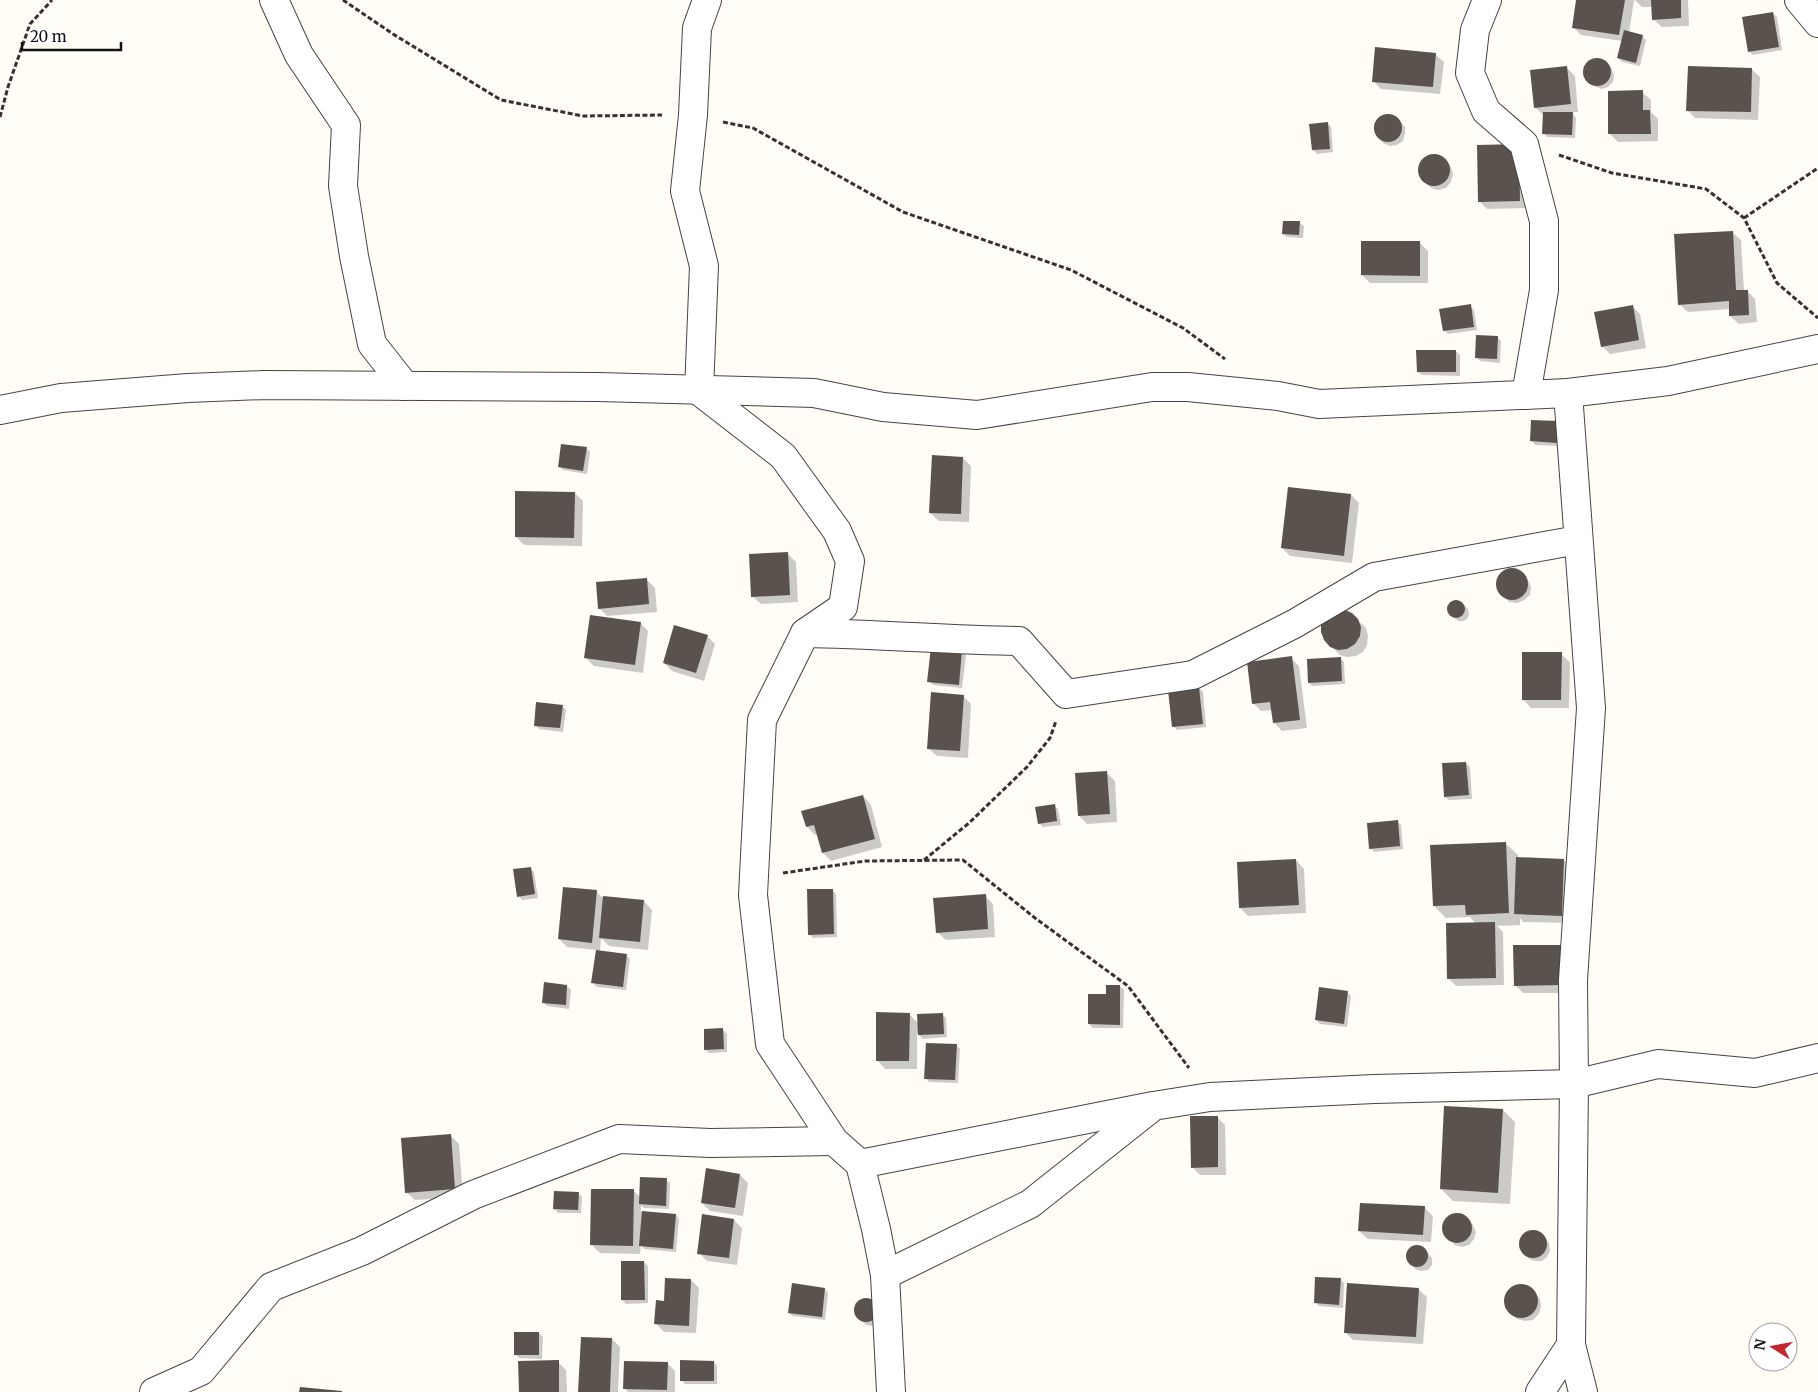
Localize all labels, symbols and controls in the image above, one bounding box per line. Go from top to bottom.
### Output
scale bar [22,20,121,52]
text: 20 m [30,27,67,46]
north arrow [1748,1322,1798,1372]
text: N [1750,1337,1770,1352]

